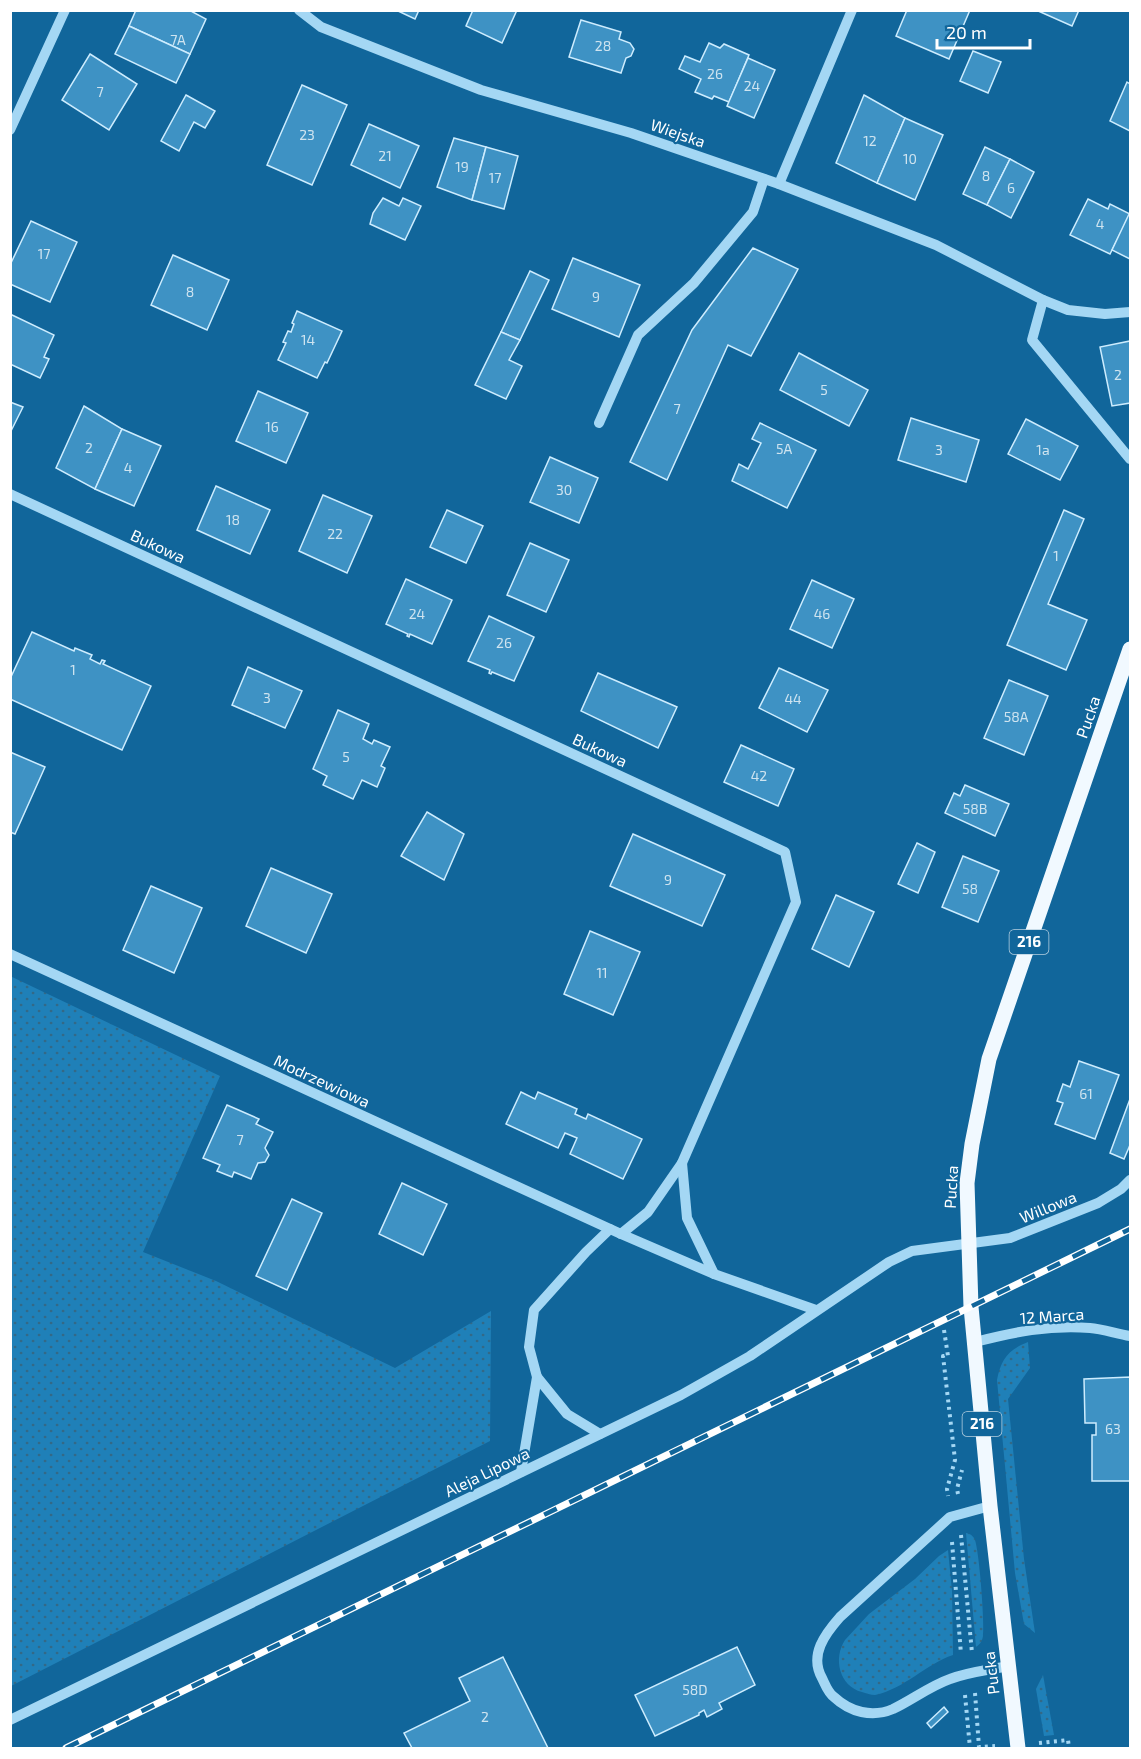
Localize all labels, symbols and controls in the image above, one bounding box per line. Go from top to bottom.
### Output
scale bar [937,12,1030,50]
text: 20 m [946,21,987,43]
house number: 7A [170,31,186,48]
house number: 28 [595,37,611,54]
house number: 26 [707,65,723,82]
house number: 24 [744,77,760,94]
house number: 7 [96,83,104,100]
street label: Wiejska [648,114,708,152]
house number: 23 [299,126,315,143]
house number: 12 [863,132,877,149]
house number: 21 [378,147,392,164]
house number: 10 [903,150,917,167]
house number: 19 [455,158,469,175]
house number: 8 [982,167,990,184]
house number: 17 [489,169,501,186]
house number: 6 [1007,179,1015,196]
house number: 4 [1096,215,1104,232]
house number: 17 [38,245,50,262]
house number: 8 [186,283,194,300]
house number: 9 [592,288,600,305]
house number: 14 [301,331,315,348]
house number: 2 [1114,366,1122,383]
house number: 5 [820,381,828,398]
house number: 7 [673,400,681,417]
house number: 16 [265,418,279,435]
house number: 2 [85,439,93,456]
house number: 5A [776,440,792,457]
house number: 3 [935,441,943,458]
house number: 1a [1036,441,1050,458]
house number: 4 [124,459,132,476]
house number: 30 [556,481,572,498]
house number: 18 [226,511,240,528]
street label: Bukowa [128,525,188,566]
house number: 22 [327,525,343,542]
house number: 1 [1053,547,1059,564]
house number: 24 [409,605,425,622]
house number: 46 [814,605,830,622]
house number: 26 [496,634,512,651]
house number: 1 [70,661,76,678]
house number: 3 [263,689,271,706]
house number: 44 [784,690,802,707]
street label: Pucka [1071,693,1104,740]
house number: 58A [1004,708,1029,725]
street label: Bukowa [570,729,630,770]
house number: 5 [342,748,350,765]
house number: 42 [751,767,767,784]
house number: 58B [963,800,987,817]
house number: 9 [664,871,672,888]
house number: 58 [962,880,978,897]
road number: 216 [1010,930,1048,954]
house number: 11 [596,964,608,981]
street label: Modrzewiowa [271,1050,373,1111]
house number: 61 [1079,1085,1093,1102]
house number: 7 [236,1131,244,1148]
street label: Pucka [940,1165,961,1209]
street label: Willowa [1017,1187,1079,1227]
street label: 12 Marca [1019,1304,1085,1327]
road number: 216 [962,1412,1002,1436]
house number: 63 [1105,1420,1121,1437]
street label: Aleja Lipowa [441,1443,533,1501]
street label: Pucka [978,1650,1003,1696]
house number: 58D [682,1681,708,1698]
house number: 2 [481,1708,489,1725]

